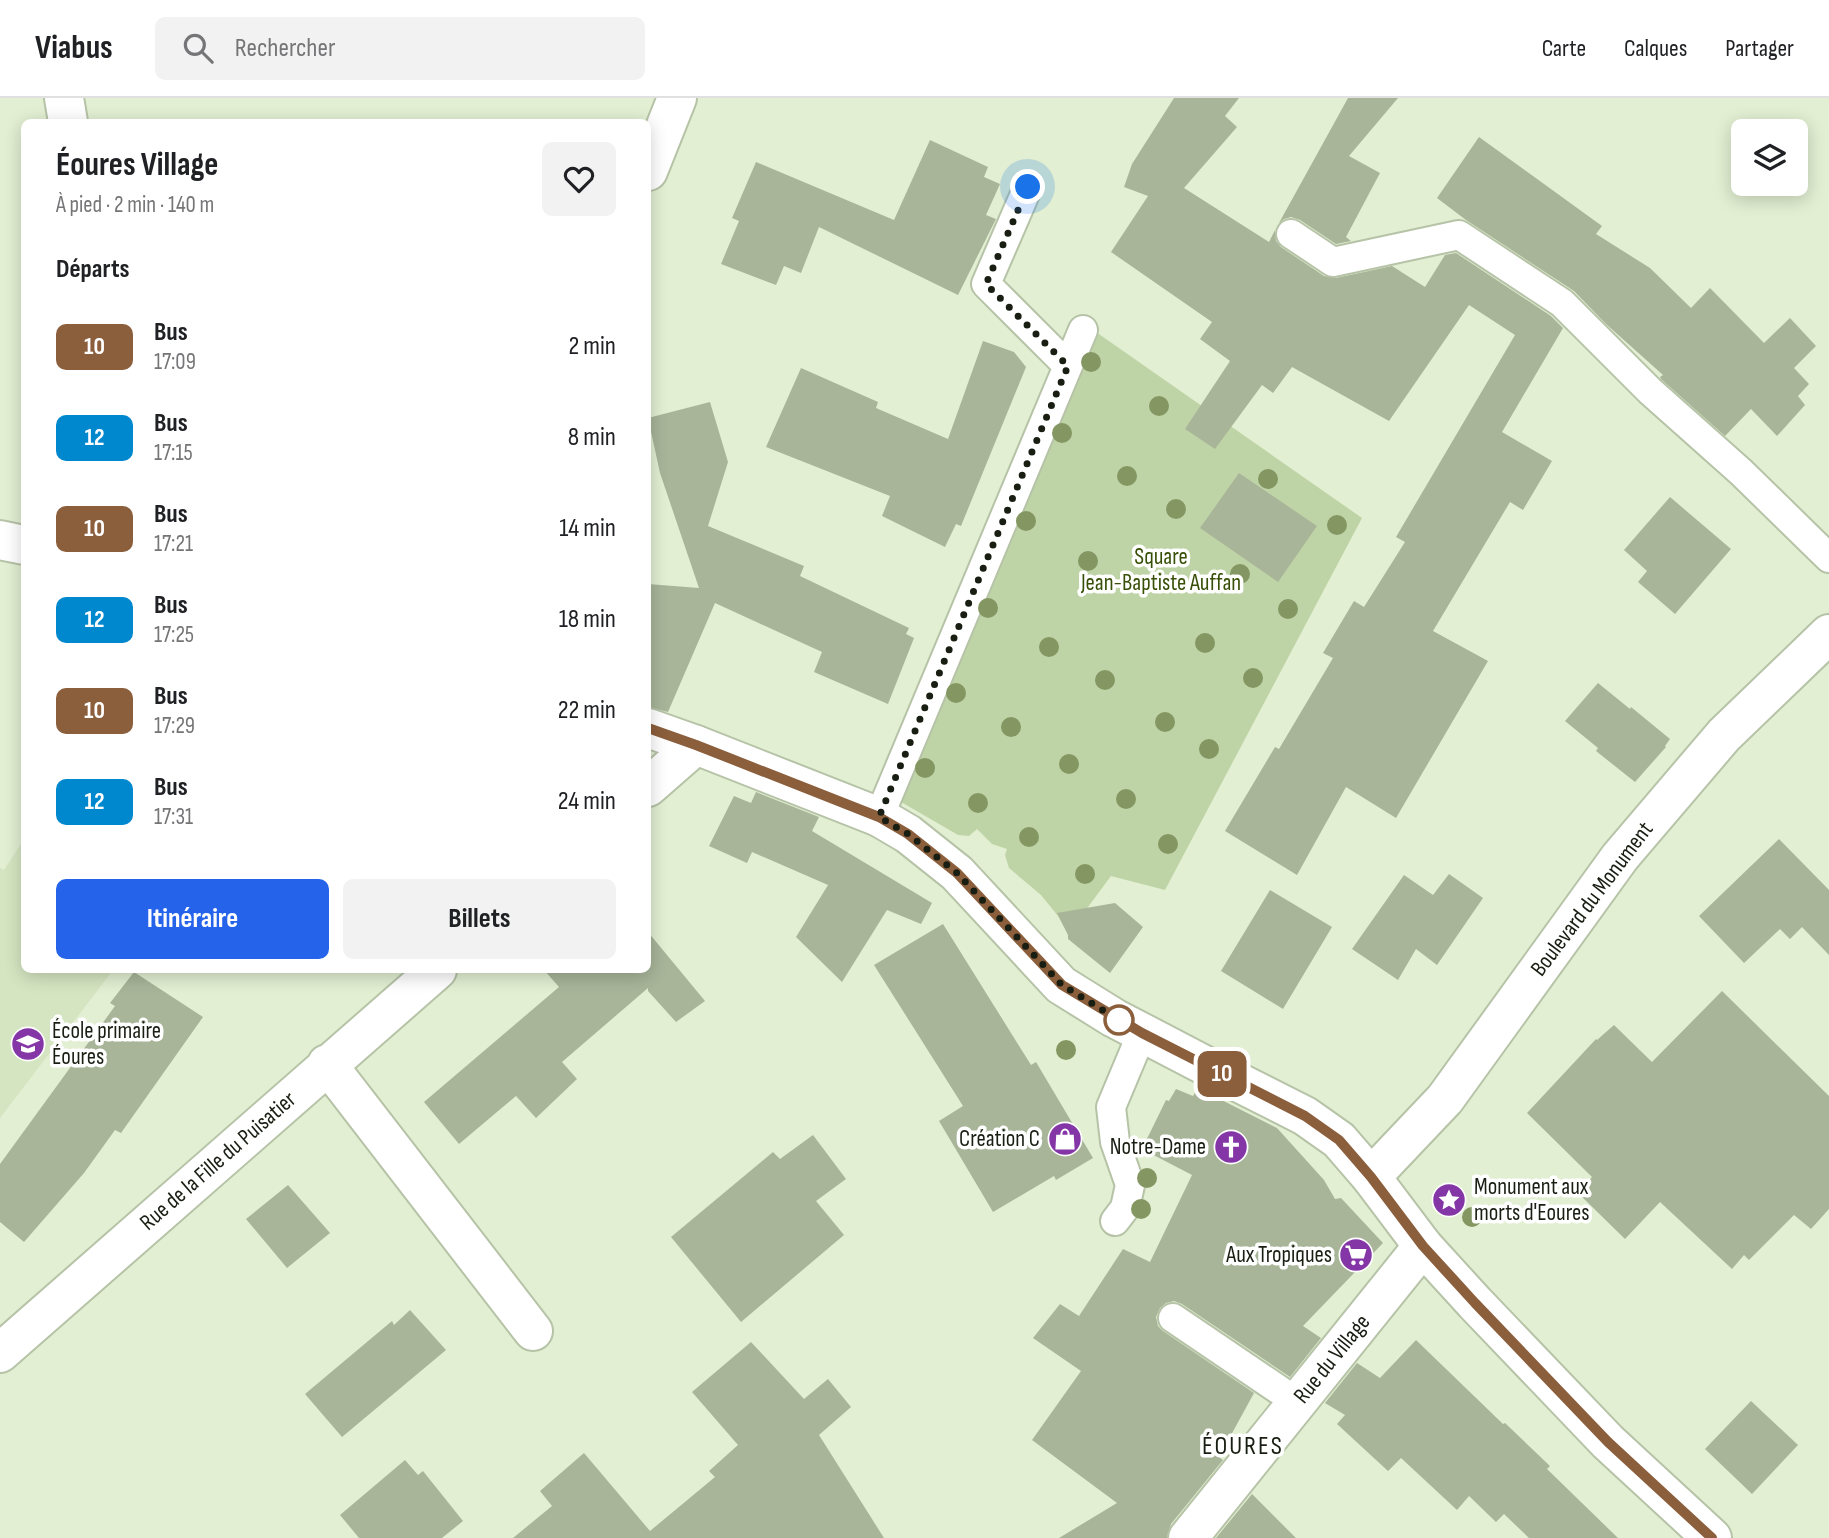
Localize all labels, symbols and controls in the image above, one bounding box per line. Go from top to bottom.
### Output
search box [155,17,645,80]
text: Viabus [35,28,113,68]
icon: search [179,29,217,67]
text: Rechercher [235,33,335,64]
text: Carte [1542,34,1586,63]
text: Calques [1624,34,1687,63]
text: Partager [1725,34,1794,63]
map controls [1731,119,1808,196]
button: layers [1731,119,1808,196]
button: heart [542,142,616,216]
text: Éoures Village [56,145,218,185]
your location [1010,169,1045,204]
text: À pied · 2 min · 140 m [56,191,214,219]
text: Départs [56,254,129,285]
text: Bus [154,317,188,348]
text: 2 min [568,331,616,362]
text: 10 [84,332,105,361]
text: 17:09 [154,348,196,376]
text: Bus [154,408,188,439]
text: 8 min [568,422,616,453]
text: 12 [84,423,105,452]
text: 17:15 [154,439,193,467]
text: Bus [154,499,188,530]
text: 14 min [559,513,616,544]
text: 10 [84,514,105,543]
text: 17:21 [154,530,193,558]
park label: Square Jean-Baptiste Auffan [1080,543,1241,597]
text: Bus [154,590,188,621]
text: 18 min [559,604,616,635]
text: 12 [84,605,105,634]
text: 17:25 [154,621,194,649]
text: Bus [154,681,188,712]
text: 22 min [558,695,616,726]
text: 10 [84,696,105,725]
text: 17:29 [154,712,195,740]
text: Bus [154,772,188,803]
text: 24 min [558,786,616,817]
text: 12 [84,787,105,816]
text: 17:31 [154,803,193,831]
street label: Boulevard du Monument [1525,816,1659,982]
button: Itinéraire [56,879,329,959]
button: Billets [343,879,616,959]
unlabelled marker [1104,1005,1134,1035]
place label: École primaire Éoures [52,1017,161,1071]
school or university icon: École primaire Éoures [9,1025,47,1063]
line badge: 10 [1190,1051,1254,1097]
text: 10 [1212,1059,1232,1088]
street label: Rue de la Fille du Puisatier [134,1085,302,1236]
shop icon: Création C [1046,1120,1084,1158]
place label: Création C [959,1125,1040,1153]
church icon: Notre-Dame [1212,1128,1250,1166]
place label: Notre-Dame [1110,1133,1206,1161]
place label: Monument aux morts d'Eoures [1474,1173,1589,1227]
place icon: Monument aux morts d'Eoures [1430,1181,1468,1219]
supermarket icon: Aux Tropiques [1337,1236,1375,1274]
place label: Aux Tropiques [1225,1241,1332,1269]
street label: Rue du Village [1288,1309,1376,1409]
district label: ÉOURES [1202,1431,1284,1462]

